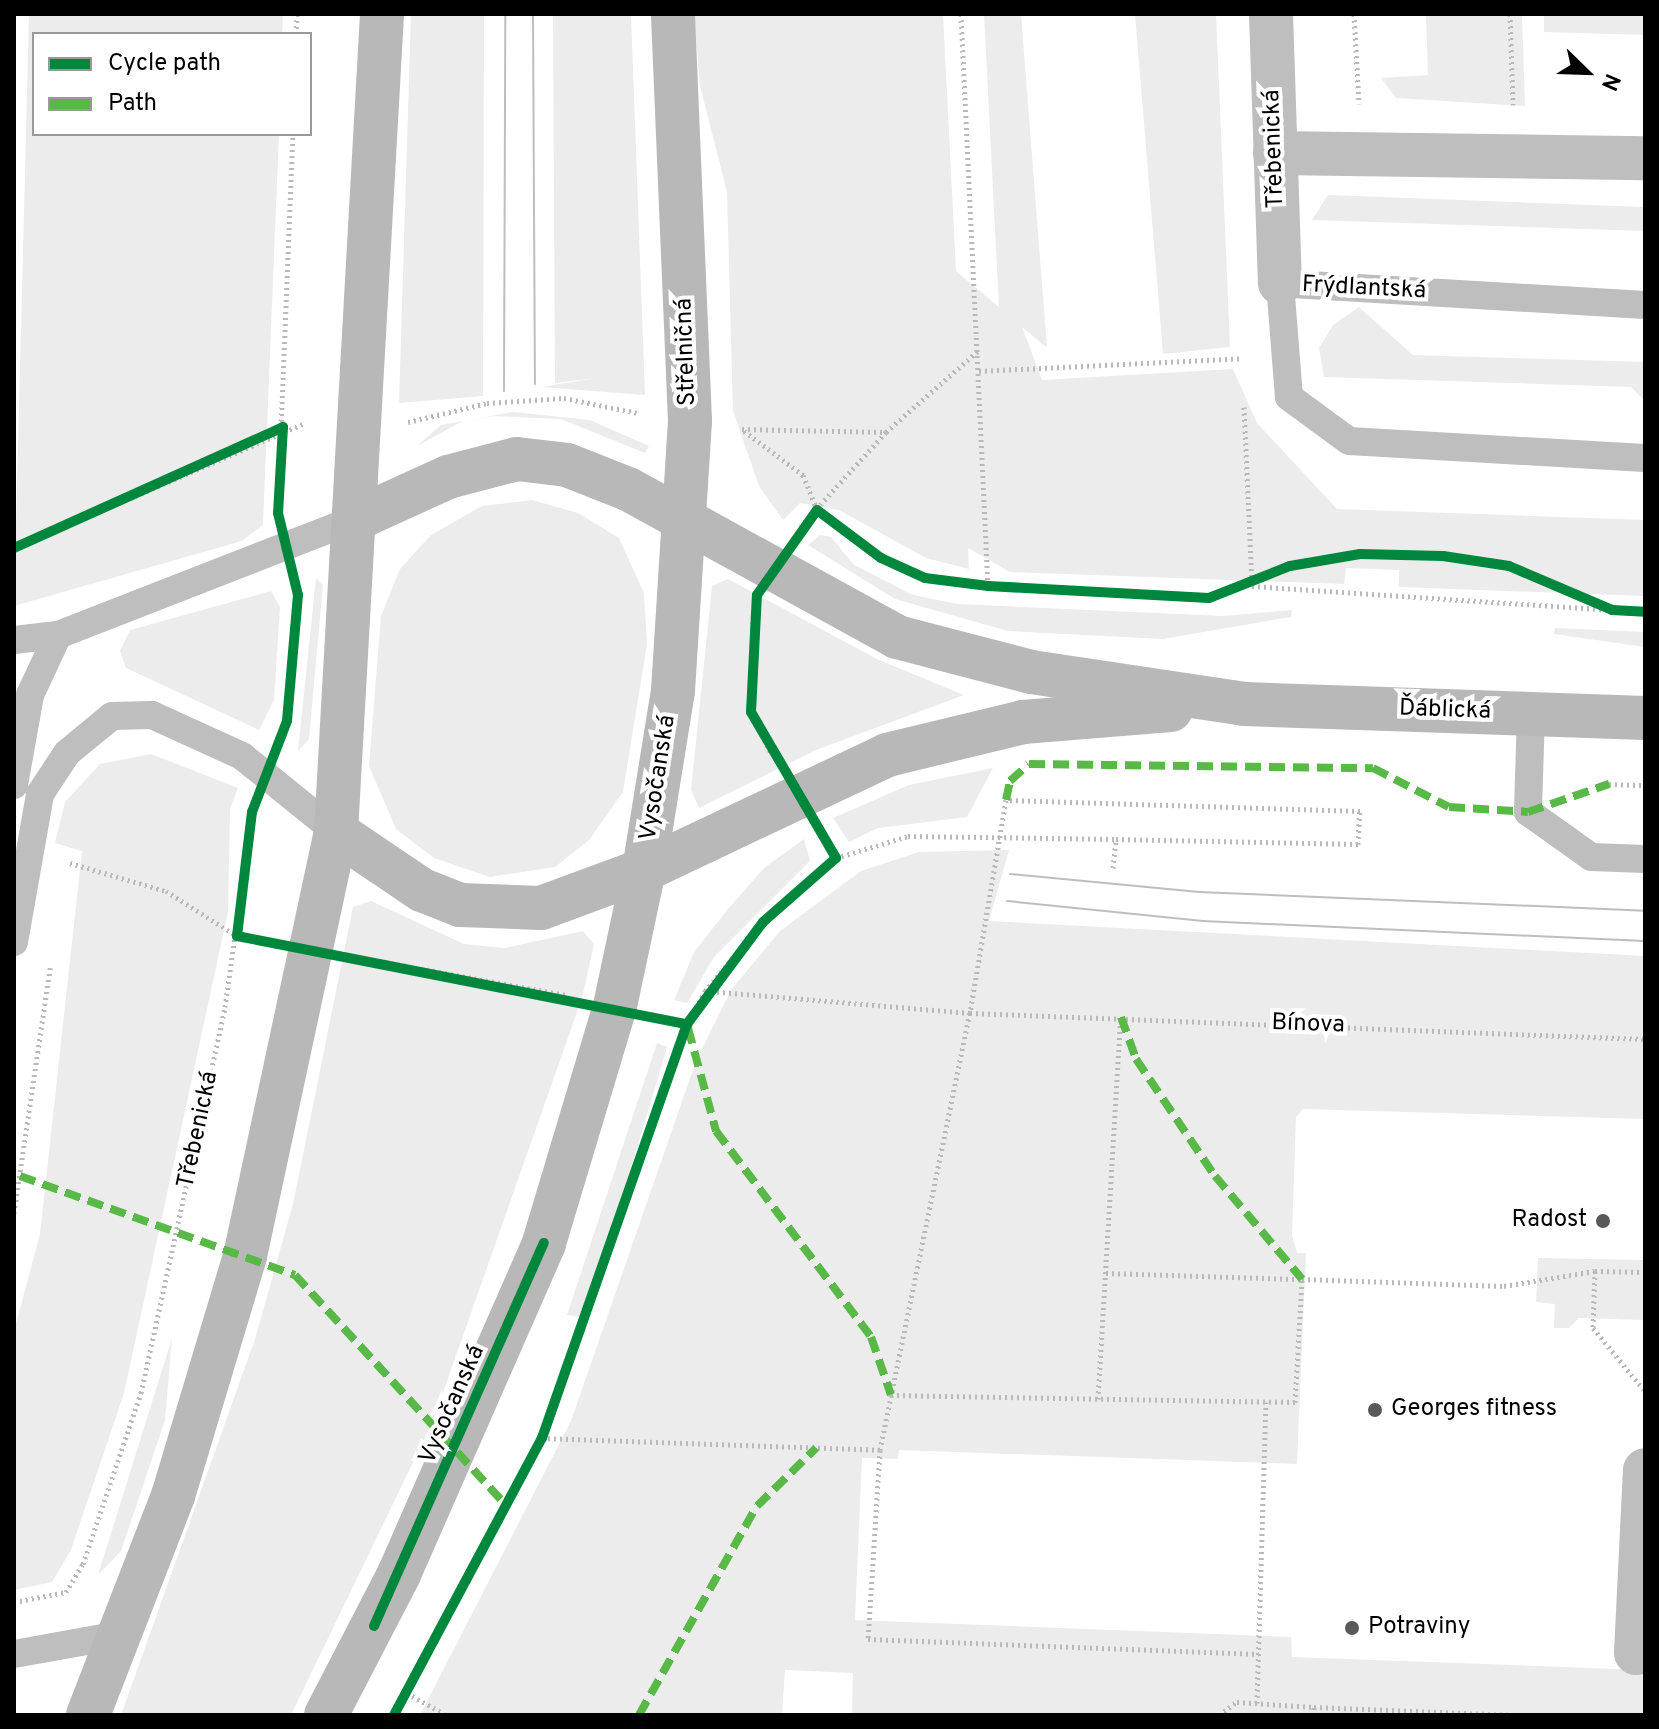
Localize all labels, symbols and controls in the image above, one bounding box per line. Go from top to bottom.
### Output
legend [32,32,312,136]
north arrow [1547,32,1627,112]
text: Cycle path [108,49,221,79]
text: N [1594,69,1625,94]
text: Path [108,89,157,119]
street label: Třebenická [1259,89,1291,209]
street label: Frýdlantská [1301,271,1427,307]
street label: Střelničná [671,298,703,406]
street label: Ďáblická [1398,695,1492,727]
street label: Vysočanská [635,713,683,843]
street label: Bínova [1271,1009,1345,1041]
street label: Třebenická [173,1069,225,1191]
place label: Radost [1512,1207,1587,1235]
marker: Radost [1594,1212,1612,1230]
street label: Vysočanská [414,1341,492,1469]
place label: Georges fitness [1391,1396,1557,1424]
marker: Georges fitness [1366,1401,1384,1419]
place label: Potraviny [1368,1614,1470,1642]
marker: Potraviny [1343,1619,1361,1637]

